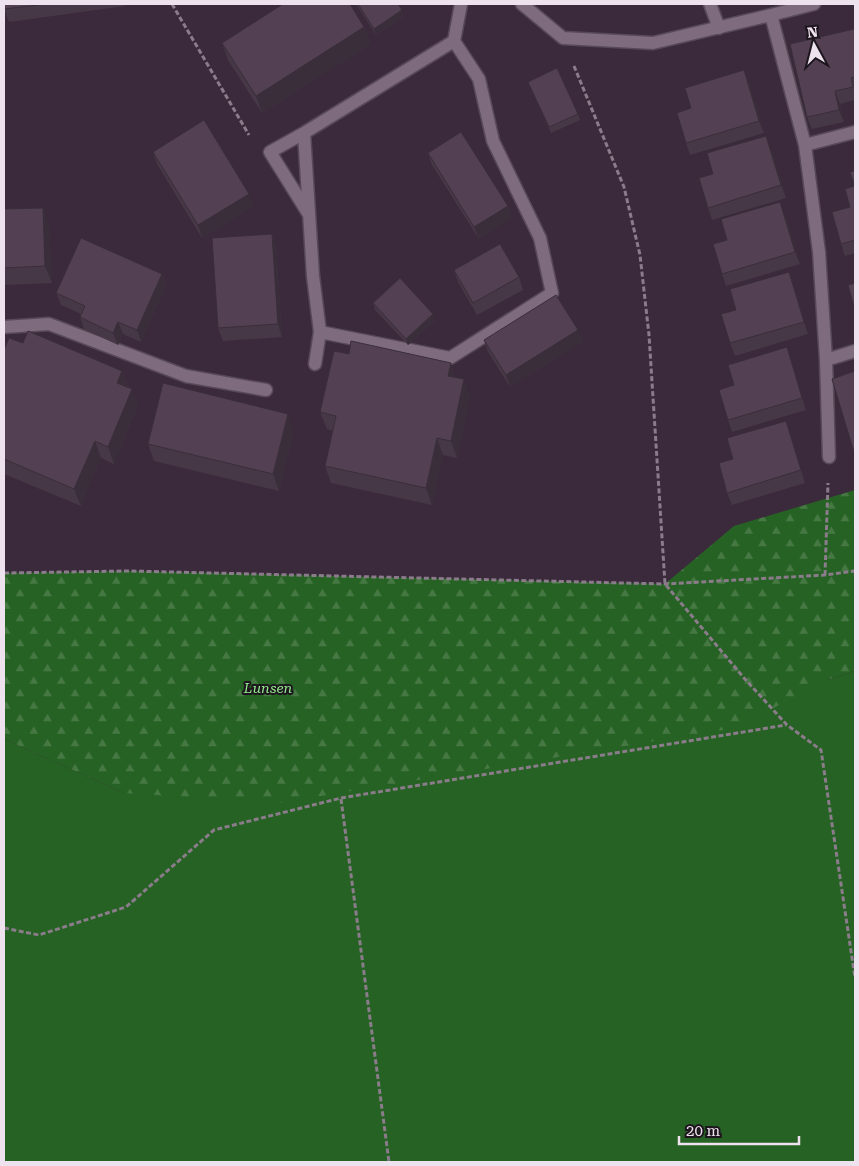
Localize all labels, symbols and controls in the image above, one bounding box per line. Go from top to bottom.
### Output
north arrow [789,20,839,70]
text: N [806,23,819,41]
park label: Lunsen [243,680,292,696]
scale bar [679,1114,799,1146]
text: 20 m [686,1122,721,1140]

